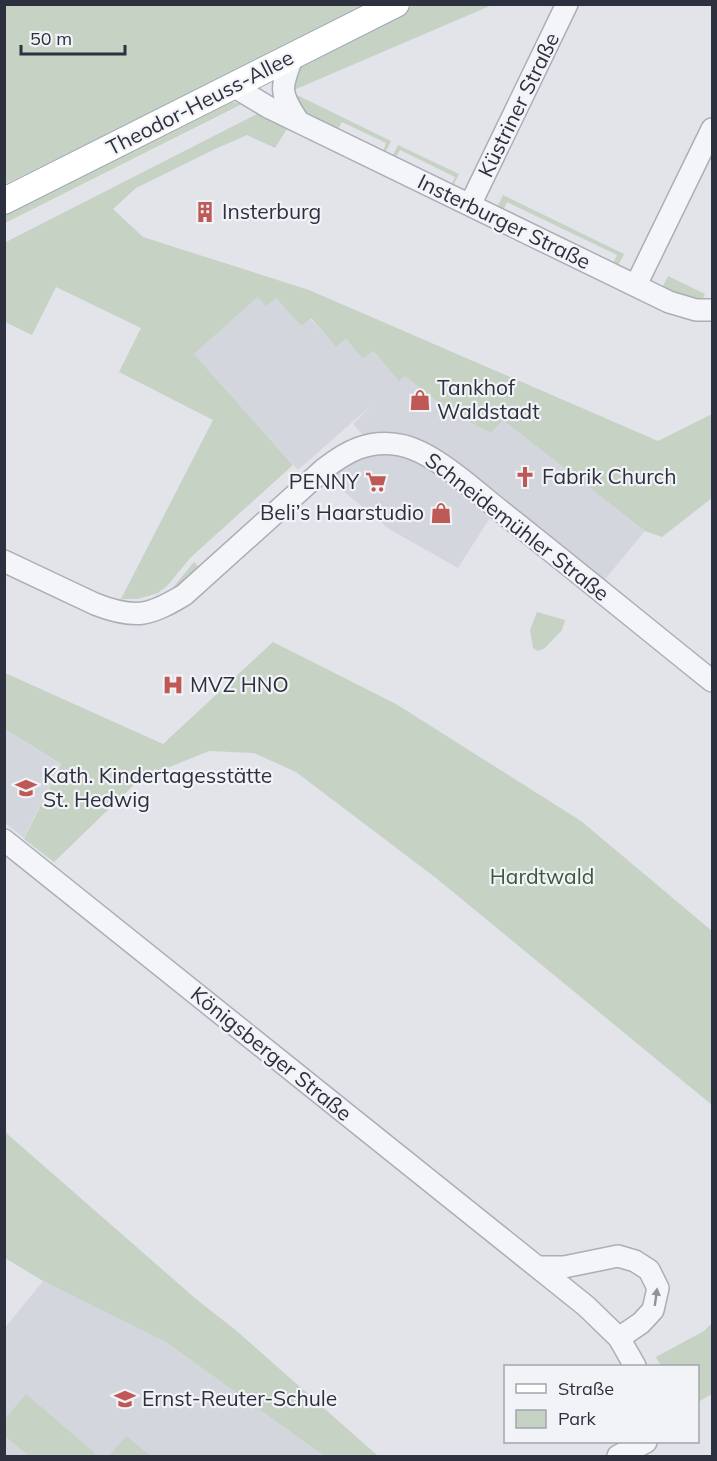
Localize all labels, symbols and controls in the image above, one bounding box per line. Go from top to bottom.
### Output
scale bar [21,18,124,56]
text: 50 m [30,27,72,50]
street label: Küstriner Straße [472,28,564,181]
street label: Theodor-Heuss-Allee [102,44,297,161]
street label: Insterburger Straße [414,168,595,274]
place label: Insterburg [222,198,321,224]
building icon: Insterburg [193,200,217,224]
place label: Tankhof Waldstadt [437,374,540,424]
shop icon: Tankhof Waldstadt [408,388,432,412]
street label: Schneidemühler Straße [420,446,615,606]
place label: Fabrik Church [542,463,676,489]
church icon: Fabrik Church [513,465,537,489]
place label: PENNY [289,468,359,494]
supermarket icon: PENNY [364,470,388,494]
place label: Beli’s Haarstudio [260,499,424,525]
shop icon: Beli’s Haarstudio [429,501,453,525]
place label: MVZ HNO [190,671,289,697]
hospital icon: MVZ HNO [161,673,185,697]
place label: Kath. Kindertagesstätte St. Hedwig [43,762,272,812]
school or university icon: Kath. Kindertagesstätte St. Hedwig [14,776,38,800]
park label: Hardtwald [490,863,594,889]
street label: Königsberger Straße [186,980,357,1126]
one-way arrow [651,1287,660,1306]
legend [504,1365,699,1443]
text: Straße [558,1377,614,1400]
place label: Ernst-Reuter-Schule [142,1385,337,1411]
school or university icon: Ernst-Reuter-Schule [113,1387,137,1411]
text: Park [558,1407,597,1430]

